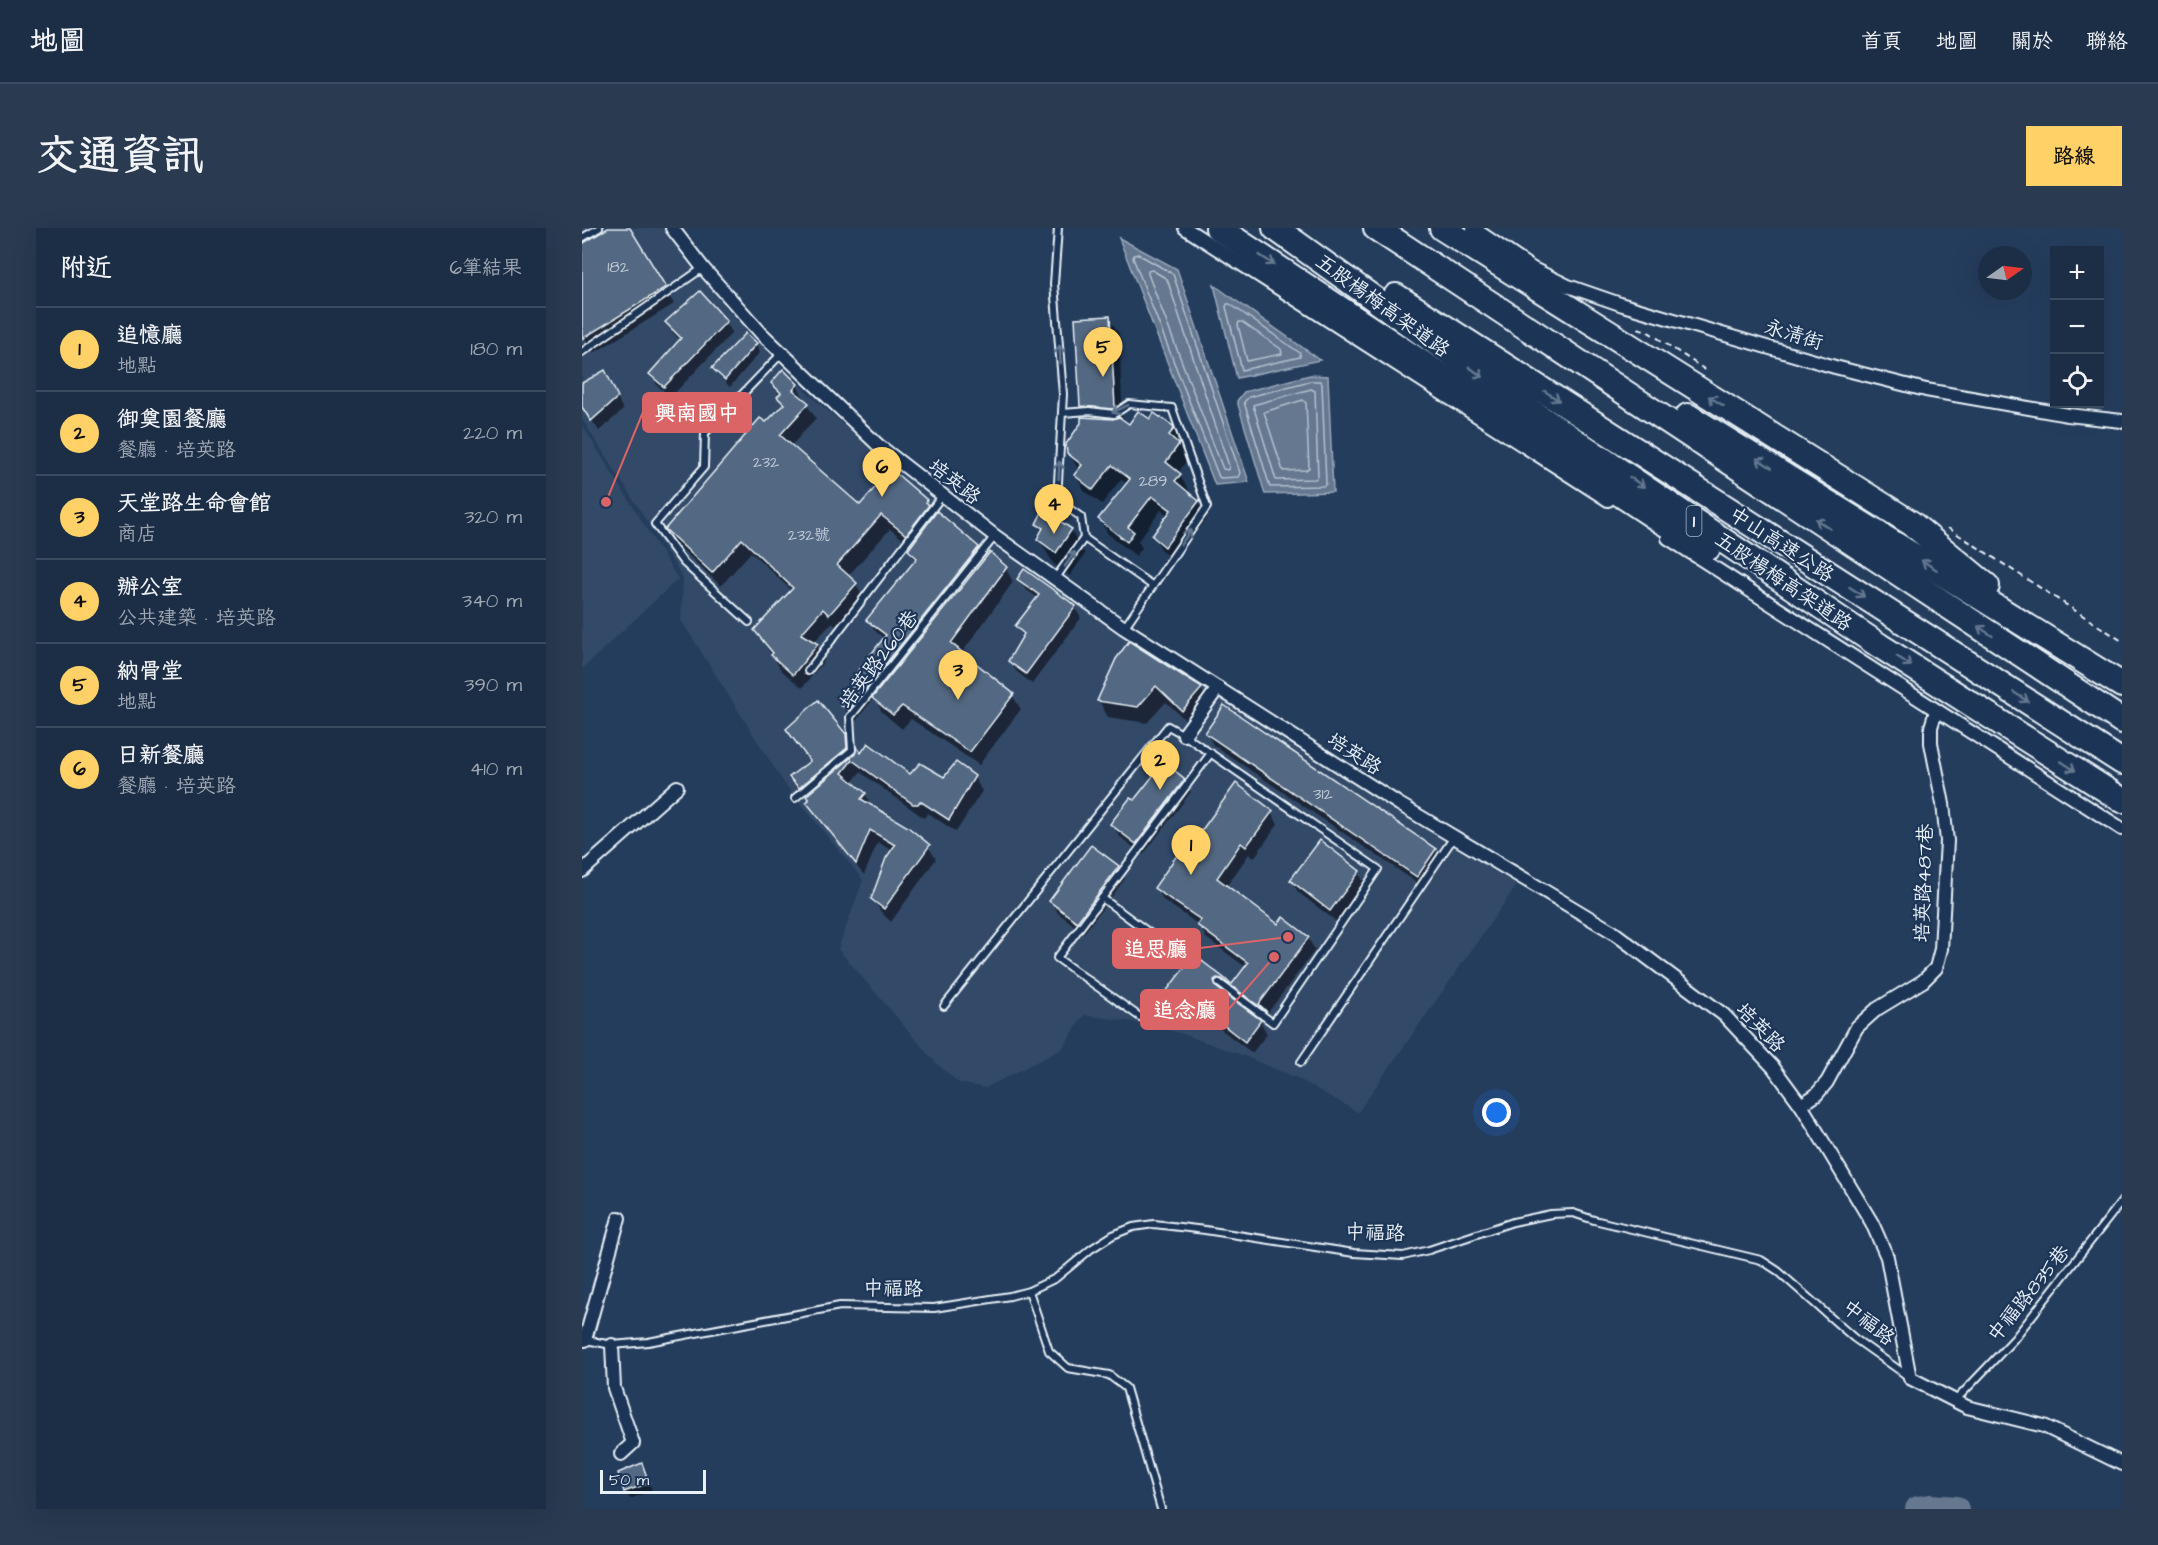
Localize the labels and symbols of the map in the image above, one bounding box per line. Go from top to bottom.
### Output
north arrow [1978,246,2032,300]
street label: 五股楊梅高架道路 [1309,247,1456,365]
one-way arrow [1258,254,1275,266]
house number: 182 [607,256,629,278]
street label: 永清街 [1761,313,1826,357]
pin: 5 [1084,328,1122,377]
one-way arrow [1054,345,1065,365]
one-way arrow [1468,366,1484,378]
one-way arrow [1543,389,1560,402]
callout: 興南國中 [643,393,751,432]
one-way arrow [1708,394,1725,406]
text: 興南國中 [655,399,739,428]
one-way arrow [1112,404,1130,415]
pin: 6 [862,448,902,497]
house number: 232 [753,451,779,473]
street label: 培英路 [922,452,987,512]
one-way arrow [1756,456,1773,468]
one-way arrow [1053,461,1064,481]
house number: 289 [1139,470,1167,492]
one-way arrow [1628,476,1645,489]
pin: 4 [1034,484,1074,534]
street label: 中山高速公路 [1724,500,1840,590]
road number: 1 [1686,506,1702,536]
one-way arrow [1815,518,1832,530]
house number: 232號 [788,524,830,546]
street label: 五股楊梅高架道路 [1709,525,1858,639]
one-way arrow [1180,530,1192,546]
one-way arrow [1064,551,1076,568]
one-way arrow [1921,559,1938,572]
one-way arrow [1848,586,1865,598]
street label: 培英路260巷 [833,604,926,715]
one-way arrow [1977,625,1994,638]
pin: 3 [938,650,977,700]
one-way arrow [1895,654,1912,667]
one-way arrow [2012,692,2029,704]
street label: 培英路 [1322,726,1388,782]
pin: 2 [1140,740,1180,790]
one-way arrow [2059,760,2076,772]
house number: 312 [1313,783,1333,805]
street label: 培英路487巷 [1908,822,1940,943]
pin: 1 [1172,826,1210,875]
callout: 追思廳 [1113,929,1200,968]
text: 追思廳 [1125,935,1188,964]
callout: 追念廳 [1141,990,1228,1029]
text: 追念廳 [1154,996,1217,1025]
street label: 培英路 [1729,996,1792,1060]
your location [1482,1098,1511,1127]
street label: 中福路 [1344,1218,1406,1248]
street label: 中福路835巷 [1981,1238,2077,1348]
street label: 中福路 [863,1274,924,1304]
street label: 中福路 [1836,1293,1901,1353]
scale bar [600,1467,706,1494]

